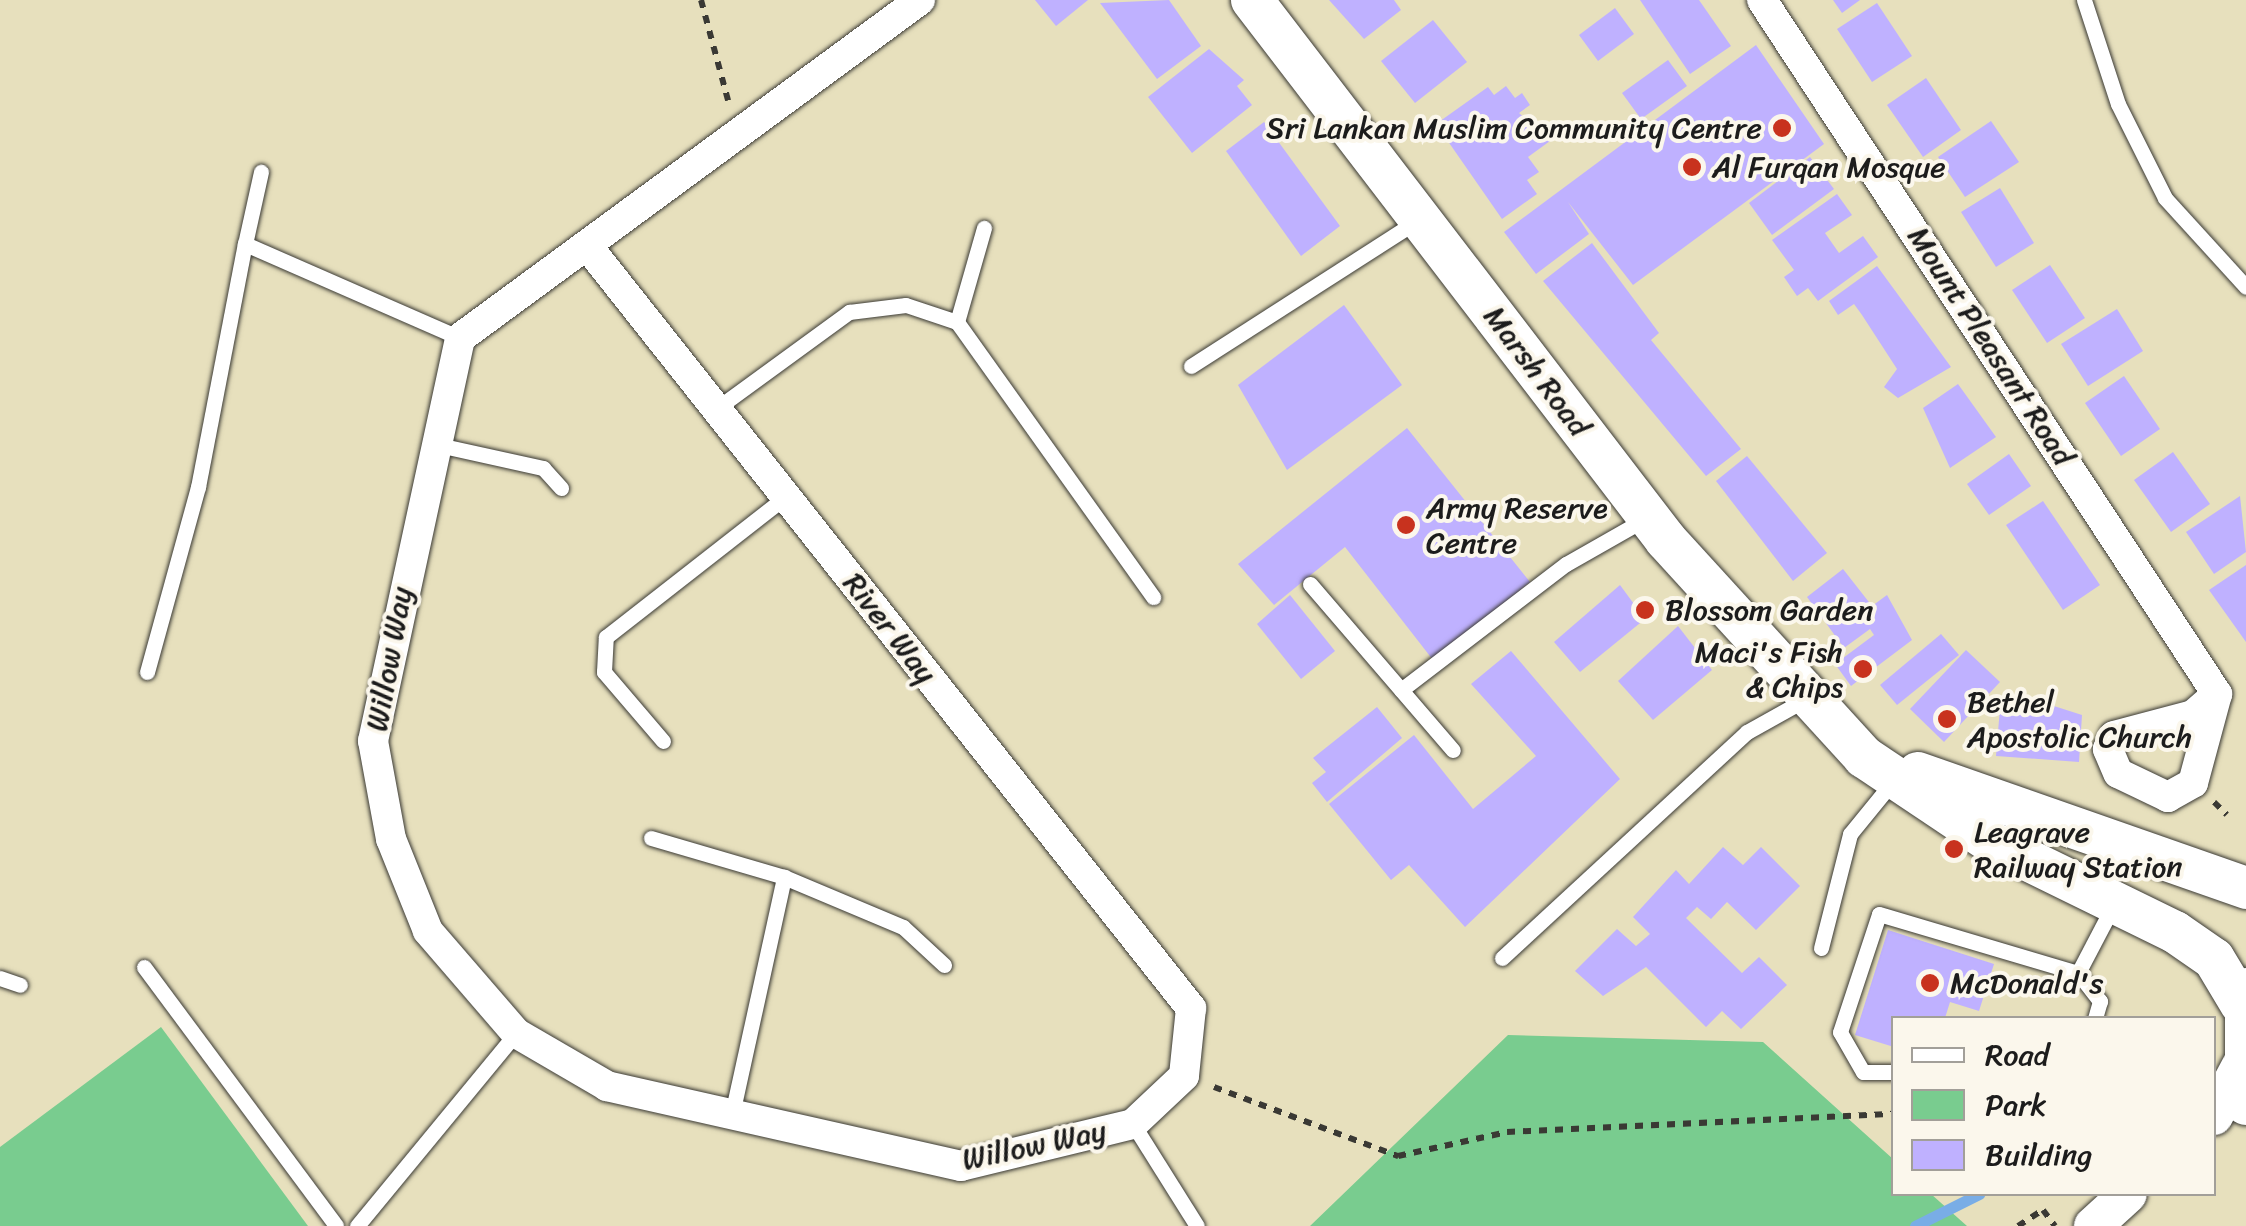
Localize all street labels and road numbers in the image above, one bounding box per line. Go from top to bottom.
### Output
street label: Mount Pleasant Road [1900,219,2082,473]
street label: Marsh Road [1476,299,1598,443]
street label: River Way [836,566,944,690]
street label: Willow Way [359,584,419,734]
street label: Willow Way [959,1112,1109,1178]

